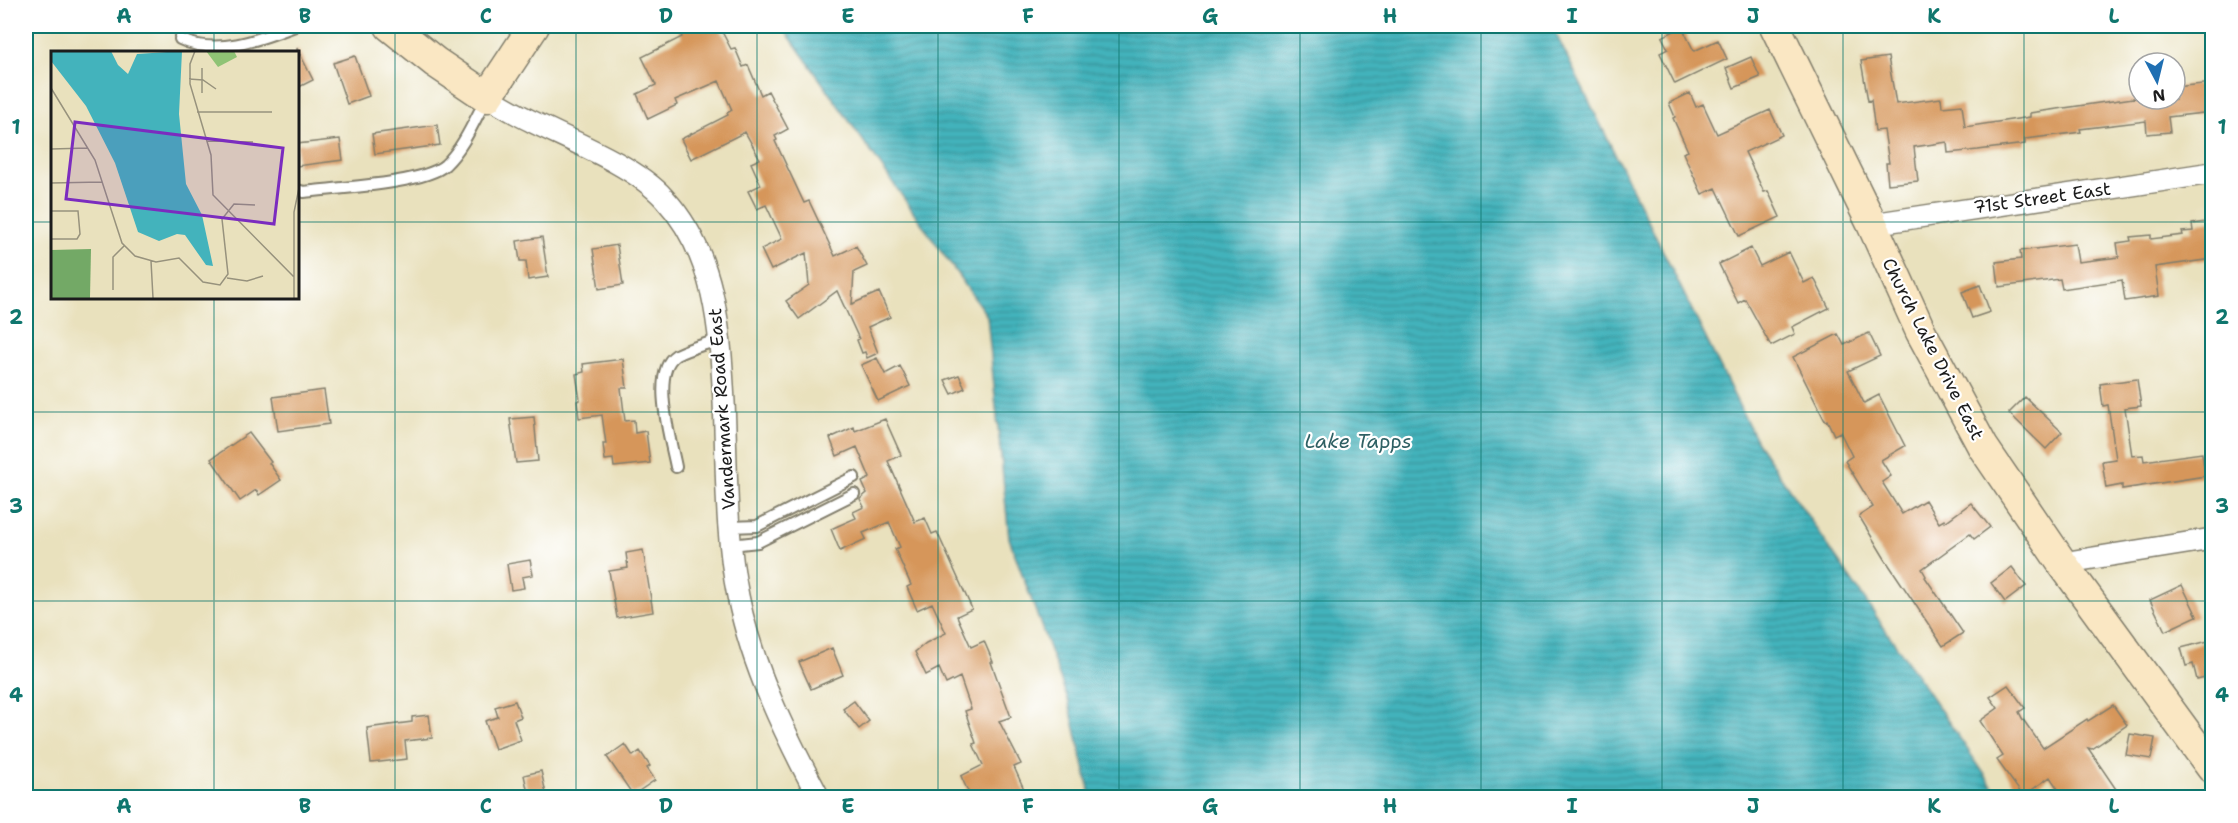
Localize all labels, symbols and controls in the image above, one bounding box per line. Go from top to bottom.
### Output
text: A [116,3,132,29]
text: B [299,3,311,29]
text: C [480,3,492,29]
text: D [659,3,673,29]
text: E [841,3,855,29]
text: F [1022,3,1034,29]
text: G [1202,3,1218,29]
text: H [1383,3,1397,29]
text: I [1566,3,1578,29]
text: J [1747,3,1760,29]
text: K [1927,3,1941,29]
text: L [2109,3,2120,29]
inset map [51,51,298,298]
north arrow [2127,51,2187,111]
text: N [2151,84,2166,107]
text: 1 [11,114,21,140]
text: 1 [2217,114,2227,140]
street label: 71st Street East [1972,176,2112,220]
street label: Church Lake Drive East [1877,254,1989,444]
text: 2 [9,304,23,330]
text: 2 [2215,304,2229,330]
street label: Vandermark Road East [703,307,741,511]
water label: Lake Tapps [1304,428,1412,454]
text: 3 [9,493,23,519]
text: 3 [2215,493,2229,519]
text: 4 [9,682,23,708]
text: 4 [2215,682,2229,708]
text: A [116,793,132,819]
text: B [299,793,311,819]
text: C [480,793,492,819]
text: D [659,793,673,819]
text: E [841,793,855,819]
text: F [1022,793,1034,819]
text: G [1202,793,1218,819]
text: H [1383,793,1397,819]
text: I [1566,793,1578,819]
text: J [1747,793,1760,819]
text: K [1927,793,1941,819]
text: L [2109,793,2120,819]

